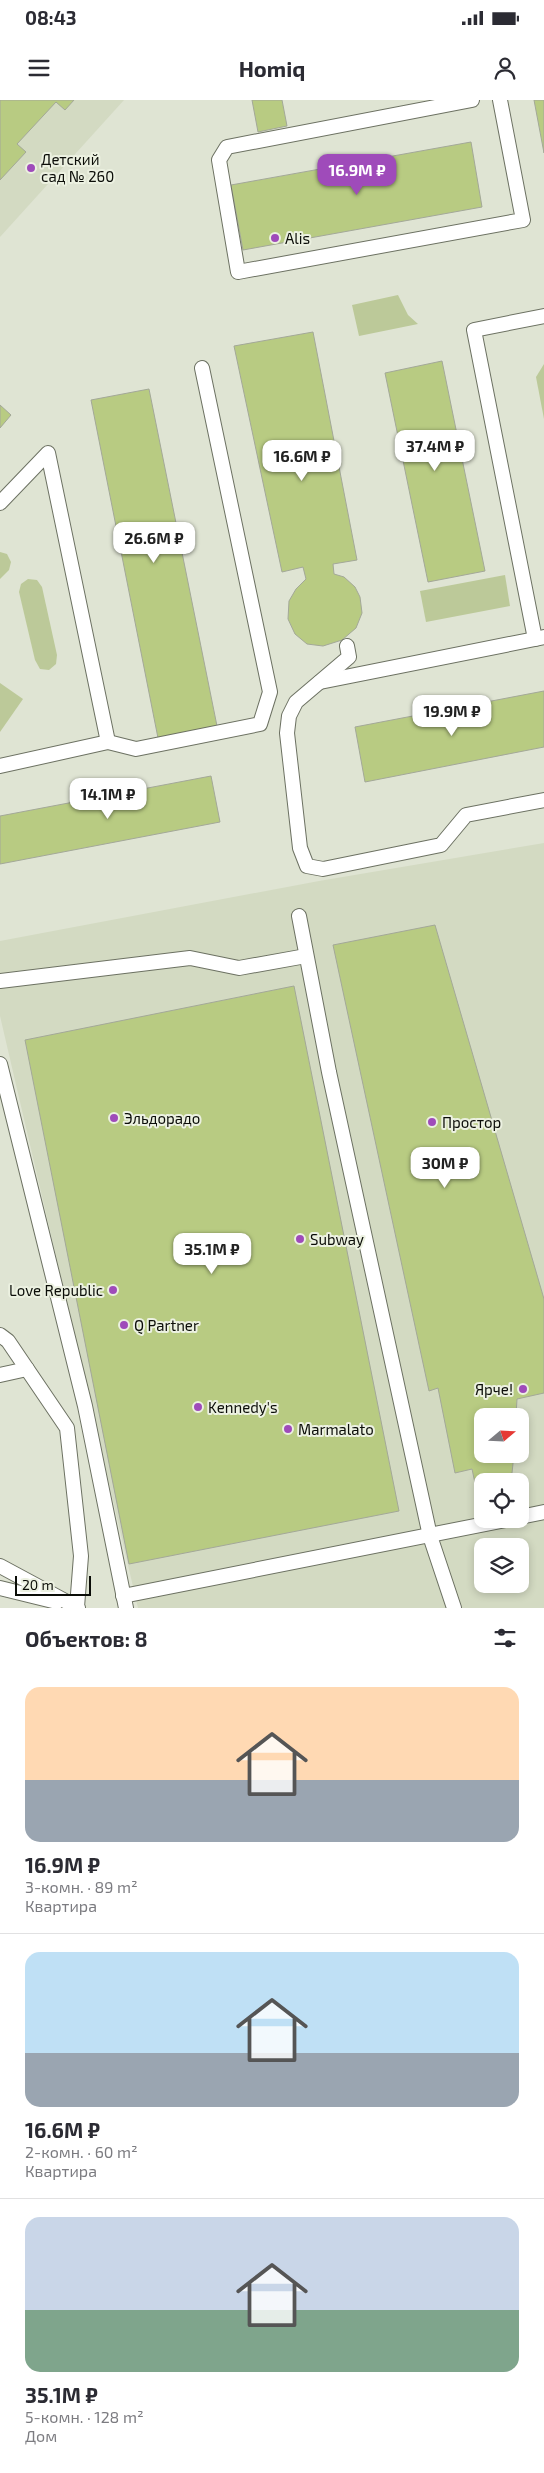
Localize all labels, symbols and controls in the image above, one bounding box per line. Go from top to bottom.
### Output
text: 08:43 [25,6,77,29]
icon: menu [25,54,53,82]
icon: person [491,54,519,82]
text: Homiq [239,55,305,81]
place label: Детский сад № 260 [41,150,114,185]
pin: 16.9M ₽ [311,154,403,196]
text: 16.9M ₽ [328,160,386,179]
marker: Детский сад № 260 [25,162,37,174]
place label: Alis [285,229,310,247]
marker: Alis [269,232,281,244]
pin: 37.4M ₽ [389,430,481,472]
text: 37.4M ₽ [406,436,464,455]
pin: 16.6M ₽ [256,440,348,482]
text: 16.6M ₽ [273,446,331,465]
pin: 26.6M ₽ [108,522,200,564]
text: 26.6M ₽ [124,528,184,547]
pin: 19.9M ₽ [406,694,498,737]
text: 19.9M ₽ [423,701,481,720]
pin: 14.1M ₽ [62,778,154,820]
text: 14.1M ₽ [81,784,135,803]
place label: Эльдорадо [124,1109,200,1127]
marker: Эльдорадо [108,1112,120,1124]
place label: Простор [442,1113,501,1131]
marker: Простор [426,1116,438,1128]
pin: 30M ₽ [410,1146,480,1189]
text: 30M ₽ [422,1153,468,1172]
place label: Subway [310,1230,364,1248]
pin: 35.1M ₽ [166,1232,258,1275]
marker: Subway [294,1233,306,1245]
text: 35.1M ₽ [184,1239,240,1258]
place label: Love Republic [9,1281,103,1299]
marker: Love Republic [107,1284,119,1296]
place label: Q Partner [134,1316,199,1335]
marker: Q Partner [118,1319,130,1331]
place label: Ярче! [475,1380,513,1398]
marker: Ярче! [517,1383,529,1395]
place label: Kennedy's [208,1398,278,1416]
marker: Kennedy's [192,1401,204,1413]
north arrow [474,1408,529,1462]
map controls [474,1408,529,1593]
place label: Marmalato [298,1420,374,1438]
marker: Marmalato [282,1423,294,1435]
button: locate [474,1473,529,1528]
button: layers [474,1538,529,1593]
scale bar [15,1573,91,1596]
text: 20 m [22,1576,54,1593]
icon: filters [491,1624,519,1652]
text: Объектов: 8 [25,1626,148,1651]
icon: home [227,1719,317,1809]
text: 16.9M ₽ [25,1852,100,1877]
text: 3-комн. · 89 m² [25,1877,138,1896]
text: Квартира [25,1896,97,1915]
icon: home [227,1985,317,2075]
text: 16.6M ₽ [25,2117,100,2142]
text: 2-комн. · 60 m² [25,2142,138,2161]
text: Квартира [25,2161,97,2180]
icon: home [227,2250,317,2340]
text: 35.1M ₽ [25,2382,98,2407]
text: 5-комн. · 128 m² [25,2407,144,2426]
text: Дом [25,2426,57,2445]

